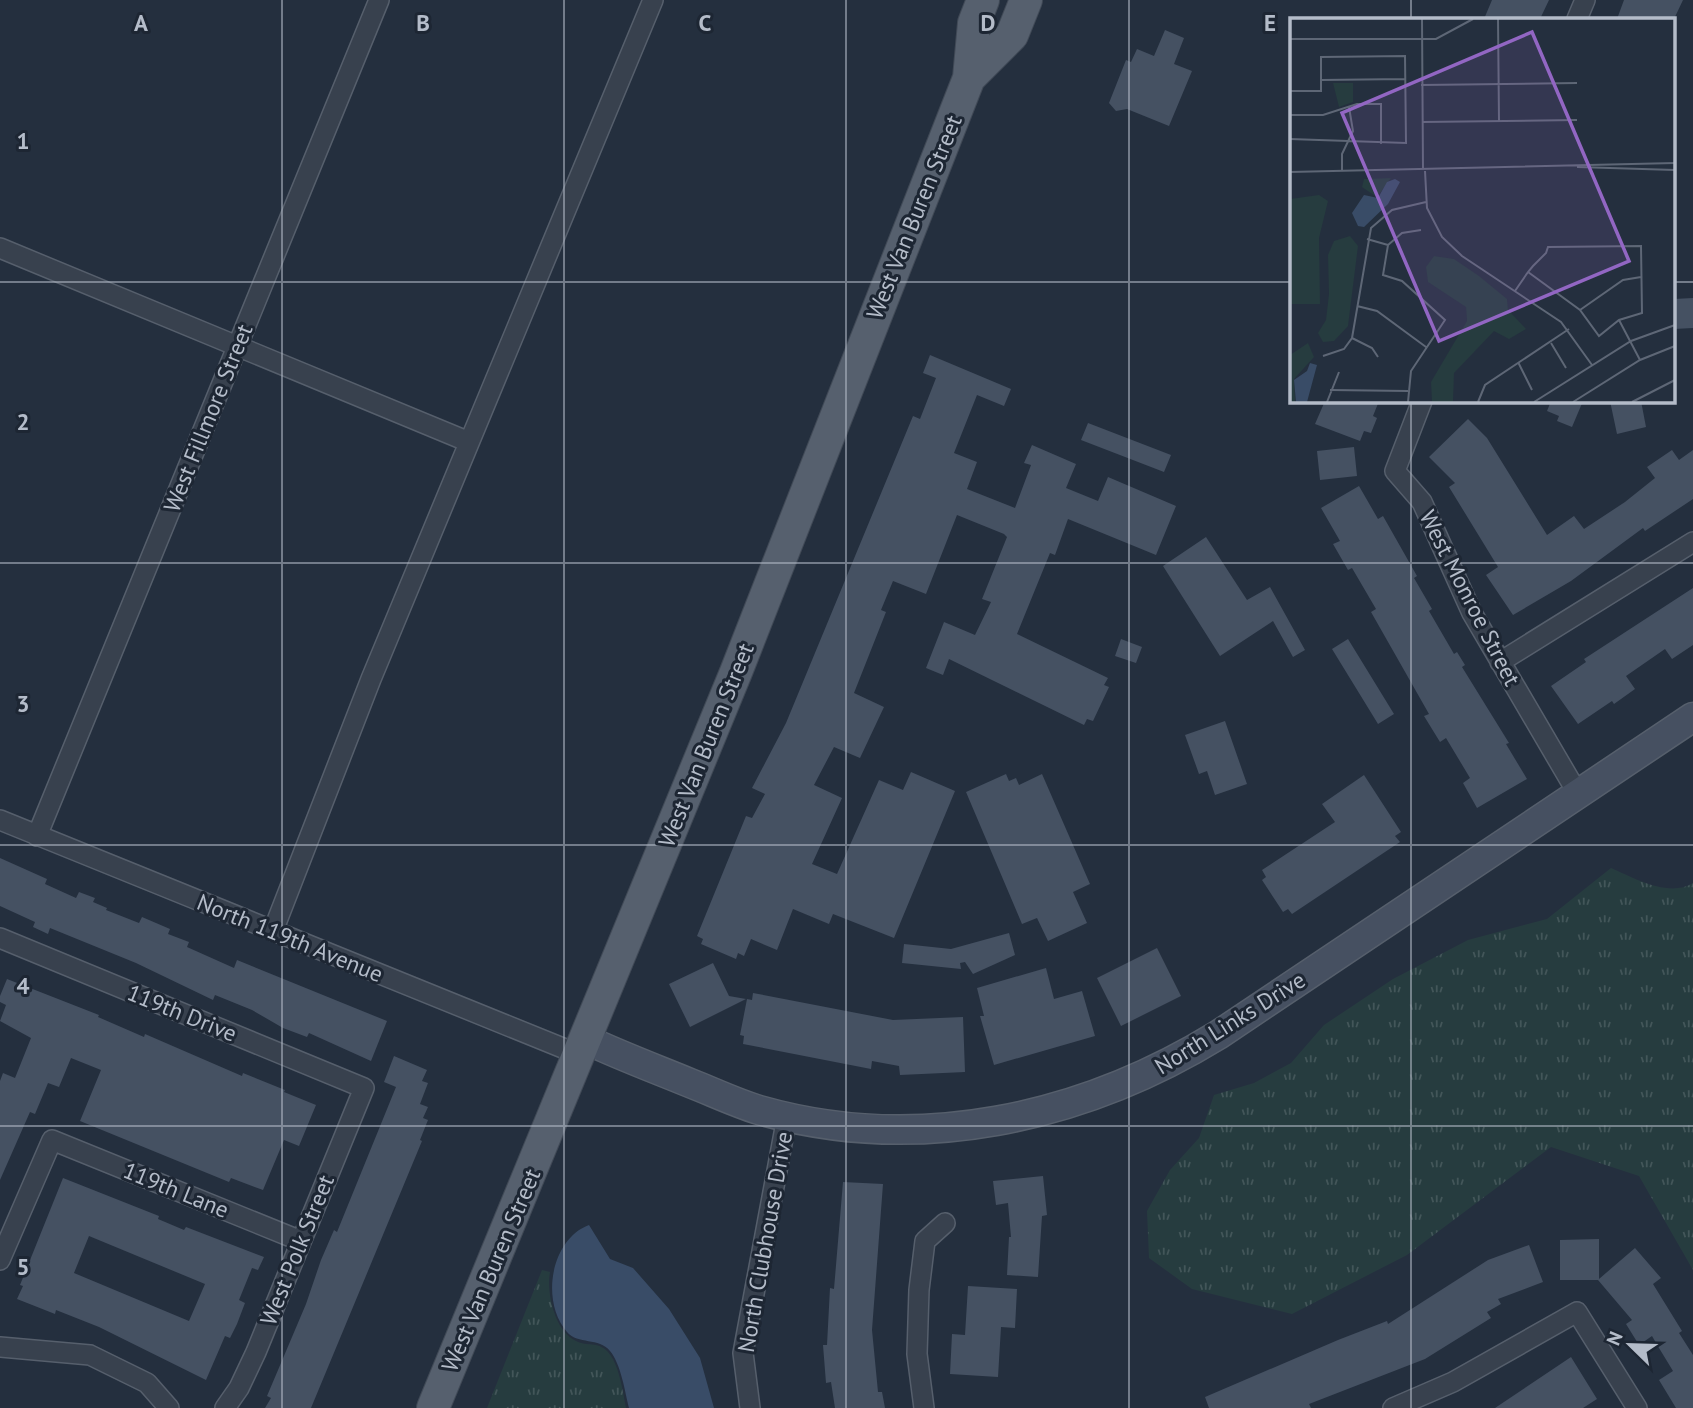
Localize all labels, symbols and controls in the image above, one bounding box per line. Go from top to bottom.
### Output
text: A [134,8,148,37]
text: B [416,8,430,37]
text: C [699,8,712,37]
text: D [981,8,995,37]
text: E [1264,8,1276,37]
inset map [1290,18,1676,402]
street label: West Van Buren Street [859,110,968,323]
text: 1 [16,126,30,155]
street label: West Fillmore Street [157,319,259,516]
text: 2 [16,407,30,436]
street label: West Monroe Street [1414,505,1527,691]
street label: West Van Buren Street [651,638,760,851]
text: 3 [16,689,30,718]
street label: North 119th Avenue [193,887,387,988]
street label: North Links Drive [1149,965,1310,1080]
text: 4 [16,971,30,1000]
street label: 119th Drive [123,977,241,1048]
street label: North Clubhouse Drive [731,1129,798,1355]
street label: 119th Lane [119,1155,233,1224]
street label: West Van Buren Street [435,1164,546,1376]
street label: West Polk Street [253,1170,340,1329]
text: 5 [16,1252,30,1281]
north arrow [1595,1310,1665,1380]
text: N [1601,1328,1628,1349]

